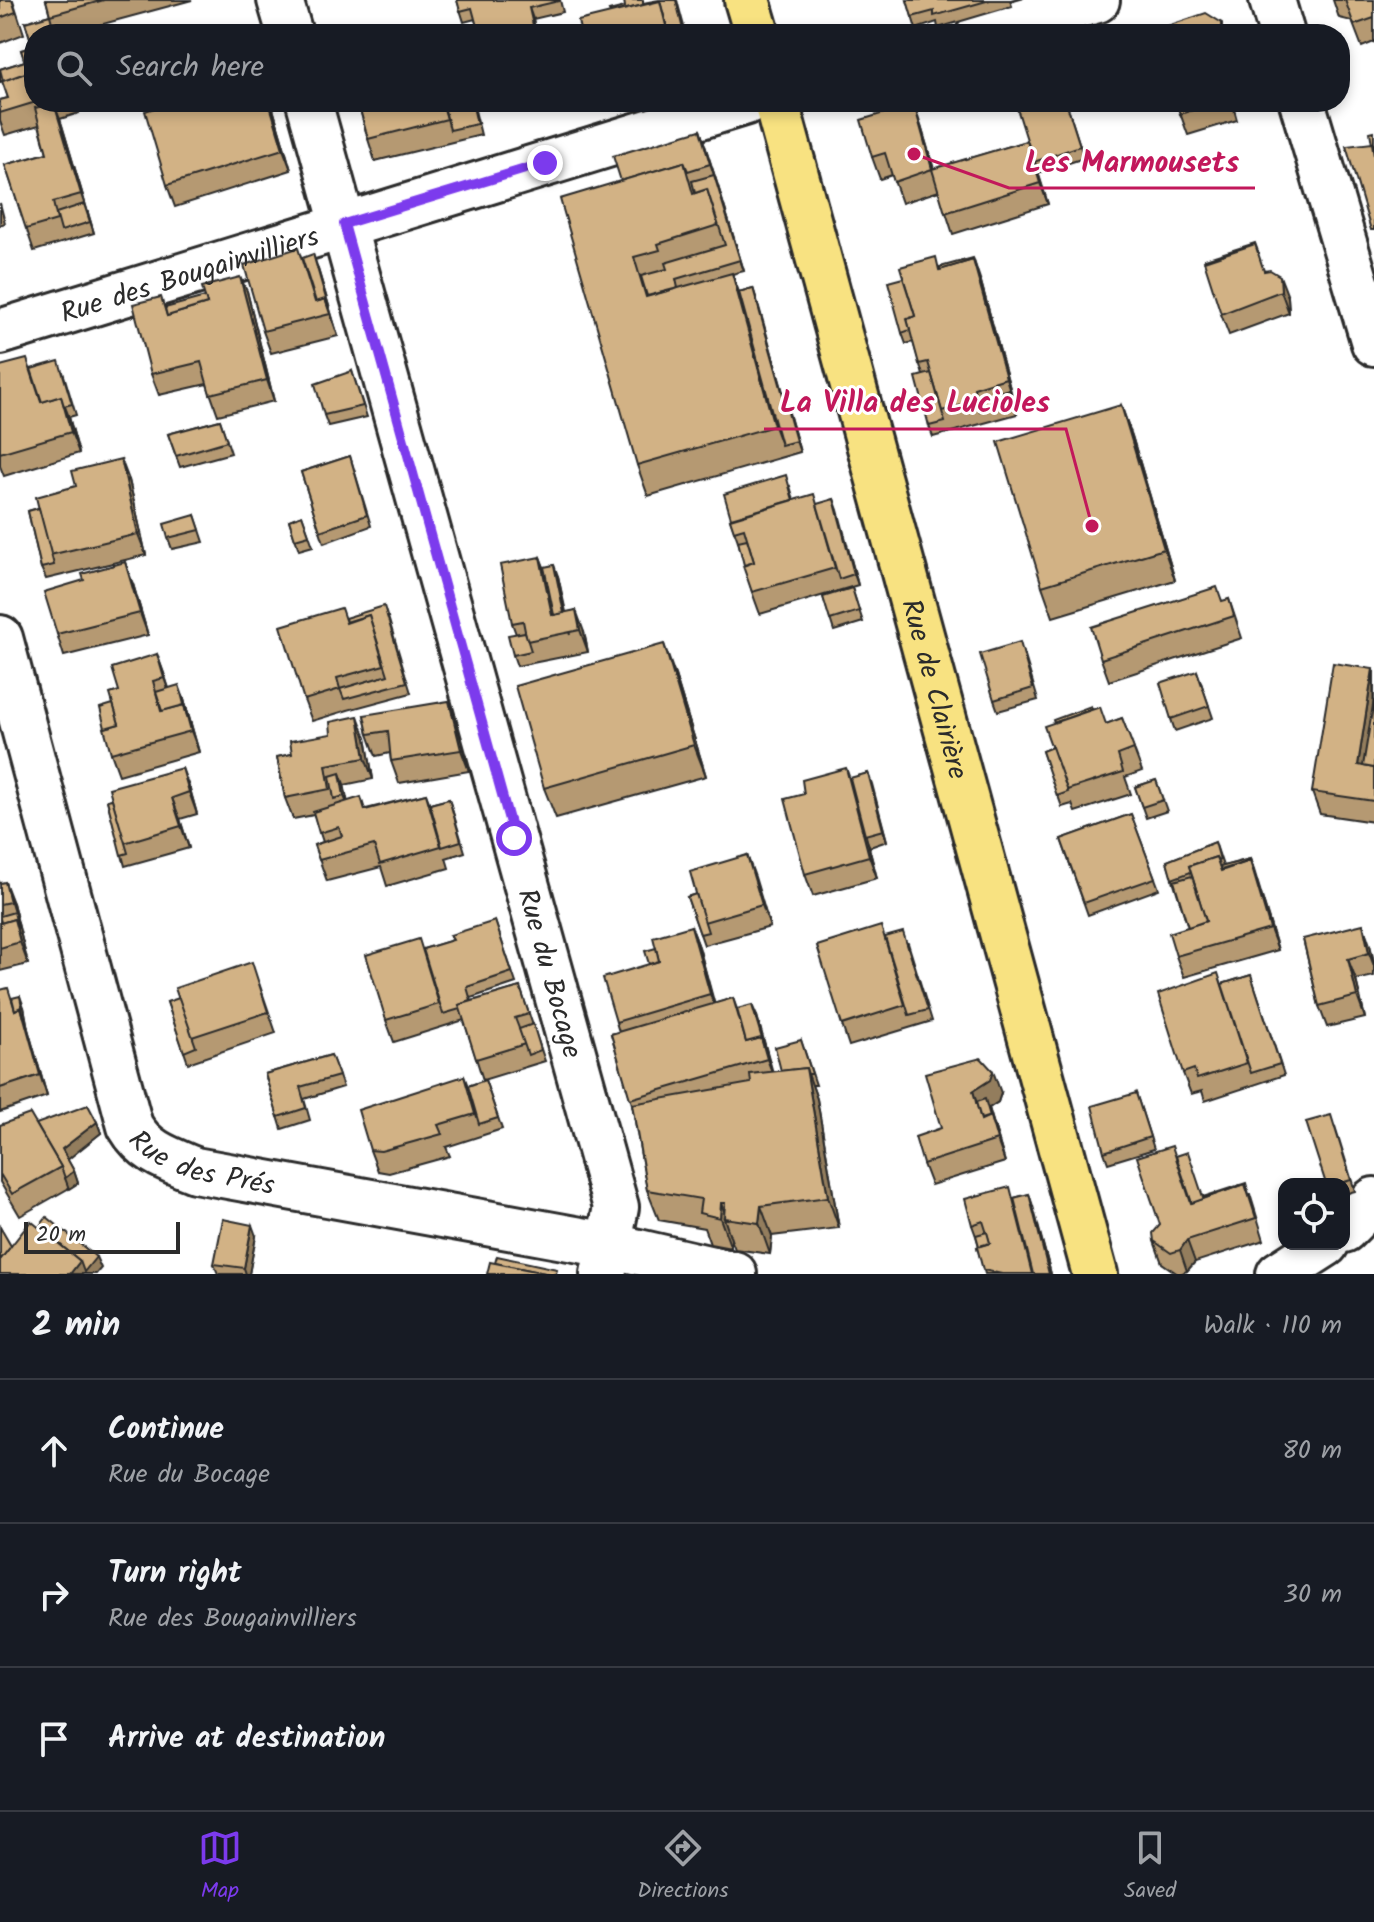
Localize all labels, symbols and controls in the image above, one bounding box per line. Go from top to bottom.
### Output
search box [24,24,1350,112]
text: Search here [116,44,264,92]
icon: search [52,46,96,90]
callout: Les Marmousets [1009,134,1255,188]
text: Les Marmousets [1025,140,1239,188]
route end [527,145,563,181]
street label: Rue des Bougainvilliers [55,215,325,337]
callout: La Villa des Lucioles [764,375,1066,429]
text: La Villa des Lucioles [780,380,1050,428]
street label: Rue de Clairière [887,594,979,785]
route start [496,820,532,856]
street label: Rue du Bocage [504,884,594,1064]
street label: Rue des Prés [116,1120,278,1209]
map controls [1278,1178,1350,1250]
button: locate [1278,1178,1350,1250]
scale bar [24,1218,180,1254]
text: 20 m [36,1218,86,1253]
text: 2 min [32,1299,120,1353]
text: Walk · 110 m [1203,1305,1342,1347]
text: Continue [108,1406,224,1454]
icon: ahead [32,1429,76,1473]
text: 80 m [1282,1430,1342,1472]
text: Rue du Bocage [108,1454,270,1496]
text: Turn right [108,1550,241,1598]
icon: right [32,1573,76,1617]
text: 30 m [1283,1574,1342,1616]
text: Rue des Bougainvilliers [108,1598,357,1640]
text: Arrive at destination [108,1715,385,1763]
icon: arrive [32,1717,76,1761]
tab: Map [198,1826,242,1909]
tab: Directions [637,1826,729,1909]
tab: Saved [1124,1826,1176,1909]

